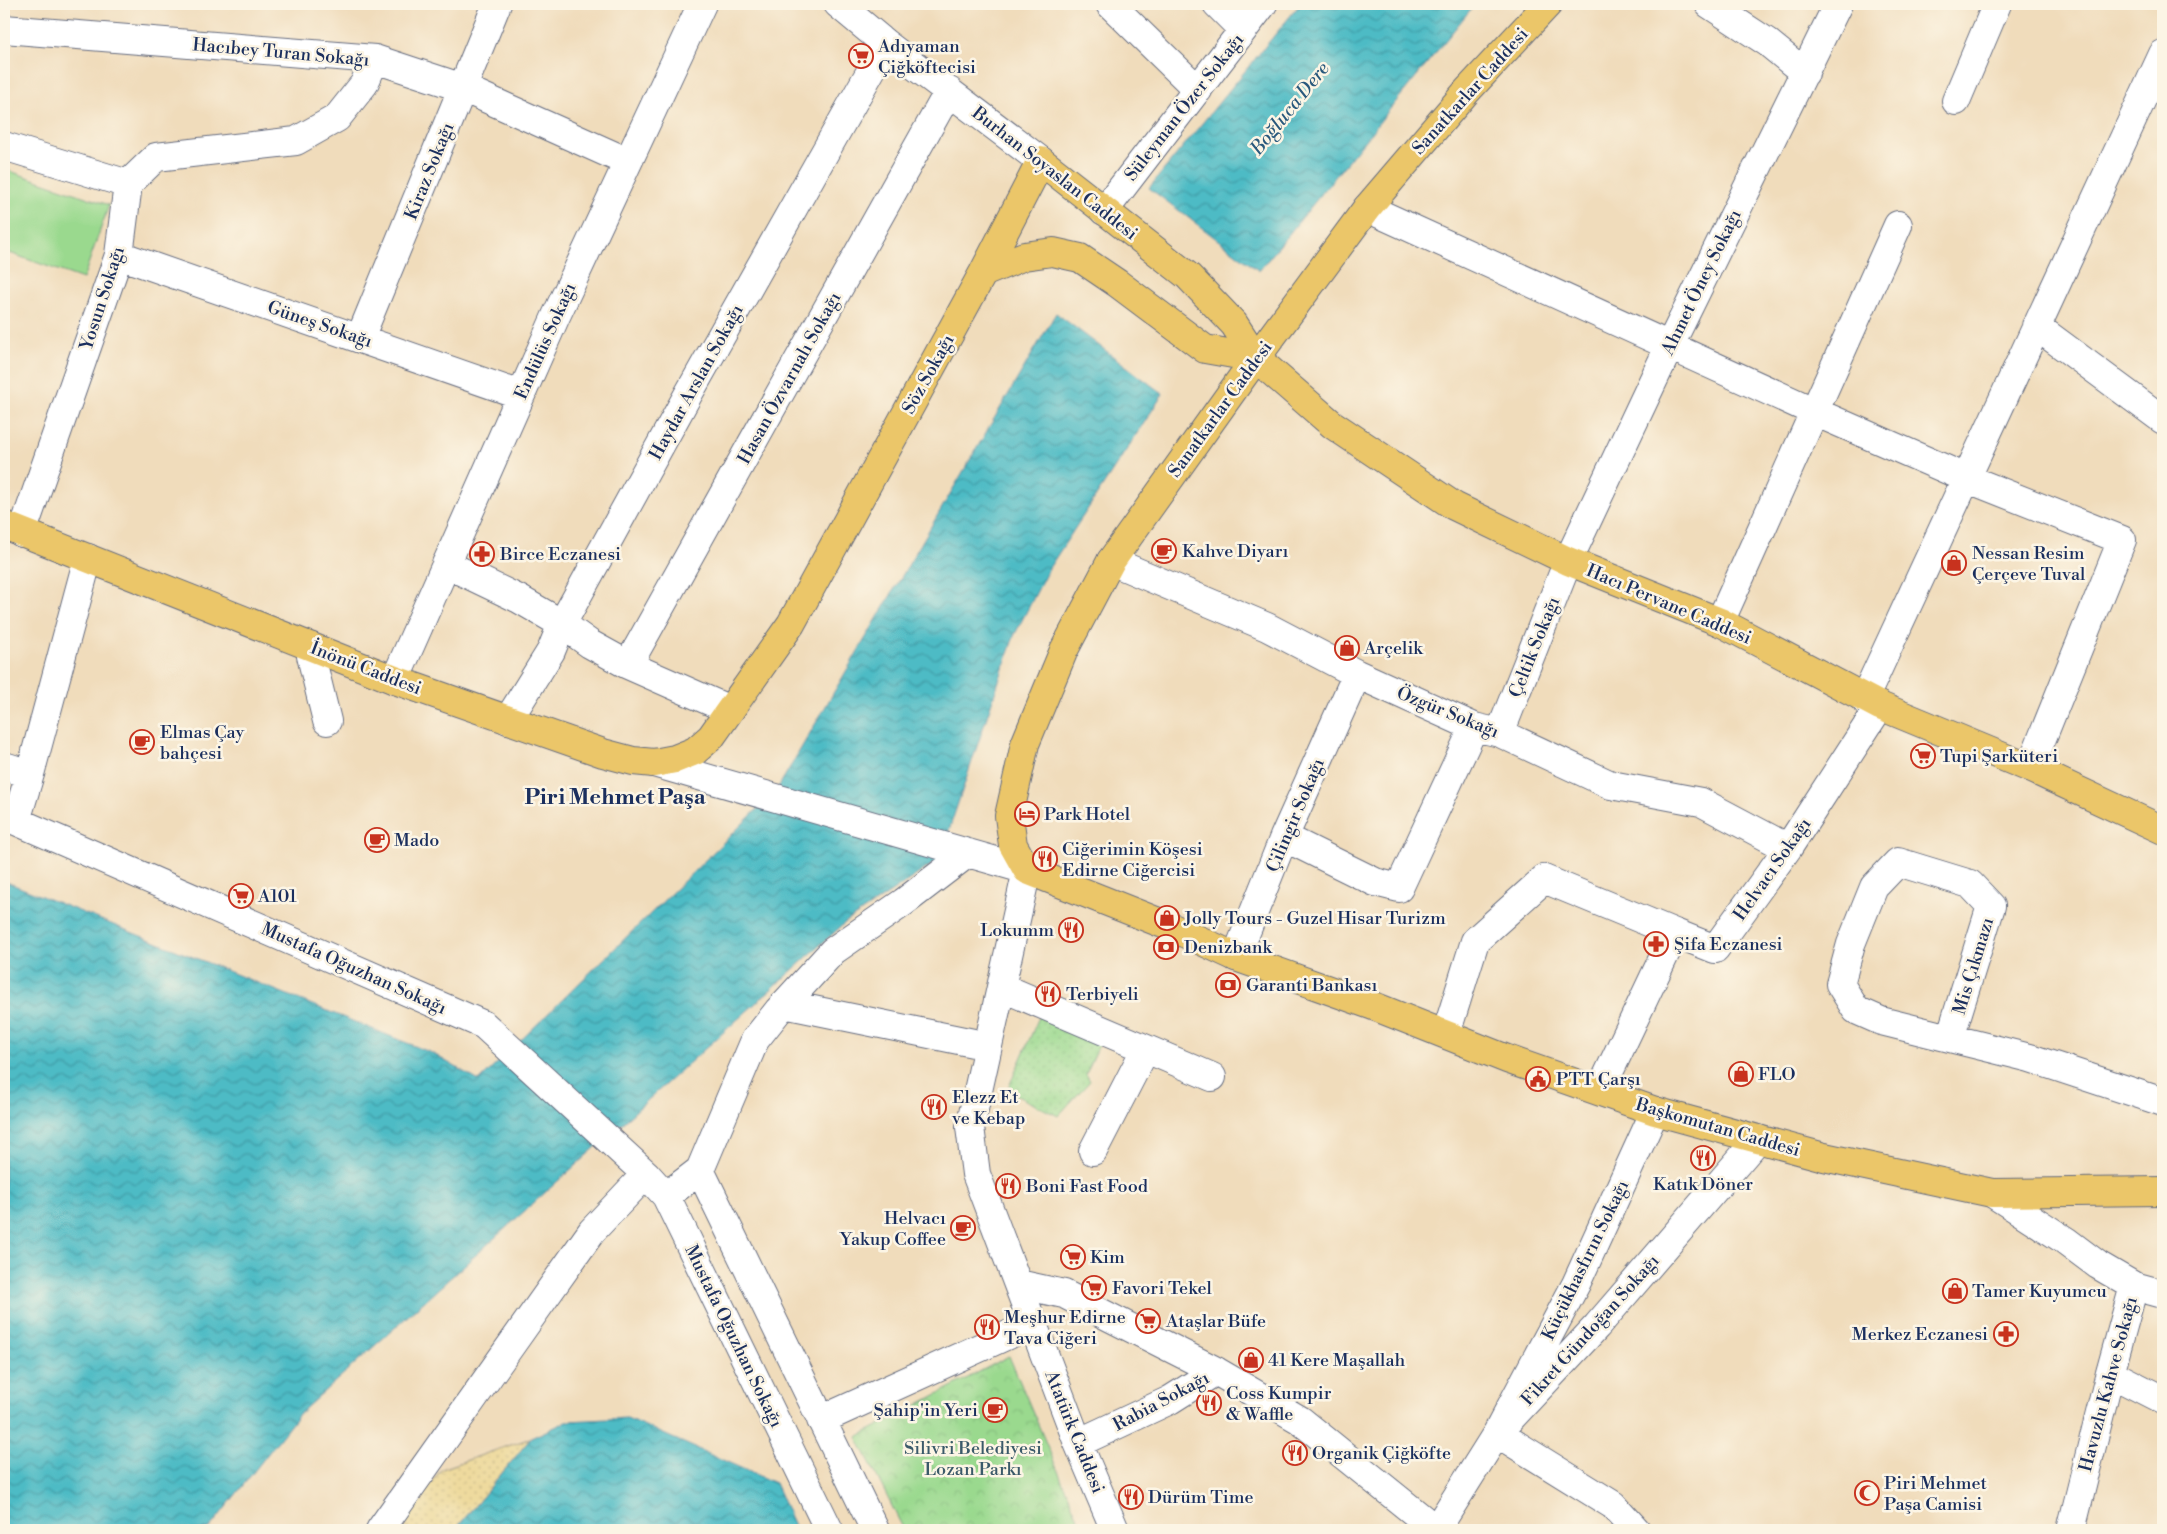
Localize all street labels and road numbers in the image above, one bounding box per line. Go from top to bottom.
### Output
street label: Sanatkarlar Caddesi [1407,23,1533,160]
street label: Süleyman Özer Sokağı [1120,29,1249,186]
street label: Hacıbey Turan Sokağı [191,33,371,72]
street label: Burhan Soyaslan Caddesi [966,101,1142,245]
street label: Kiraz Sokağı [400,119,459,223]
street label: Ahmet Öney Sokağı [1656,206,1747,360]
street label: Yosun Sokağı [75,243,130,354]
street label: Endülüs Sokağı [509,279,582,403]
street label: Hasan Özvarnalı Sokağı [733,288,846,468]
street label: Güneş Sokağı [264,296,376,353]
street label: Haydar Arslan Sokağı [644,300,749,464]
street label: Söz Sokağı [897,330,960,418]
street label: Sanatkarlar Caddesi [1163,337,1278,482]
street label: Hacı Pervane Caddesi [1583,559,1755,650]
street label: Çeltik Sokağı [1504,593,1565,701]
street label: İnönü Caddesi [307,637,425,700]
street label: Özgür Sokağı [1393,681,1503,743]
street label: Çilingir Sokağı [1261,755,1330,876]
street label: Helvacı Sokağı [1728,813,1816,925]
street label: Mis Çıkmazı [1948,915,1999,1018]
street label: Mustafa Oğuzhan Sokağı [257,917,450,1020]
street label: Başkomutan Caddesi [1632,1093,1803,1162]
street label: Küçükhasfırın Sokağı [1537,1176,1634,1344]
street label: Mustafa Oğuzhan Sokağı [679,1241,788,1431]
street label: Fikret Gündoğan Sokağı [1516,1250,1665,1411]
street label: Havuzlu Kahve Sokağı [2074,1294,2143,1474]
street label: Rabia Sokağı [1109,1366,1213,1436]
street label: Atatürk Caddesi [1039,1367,1110,1497]

